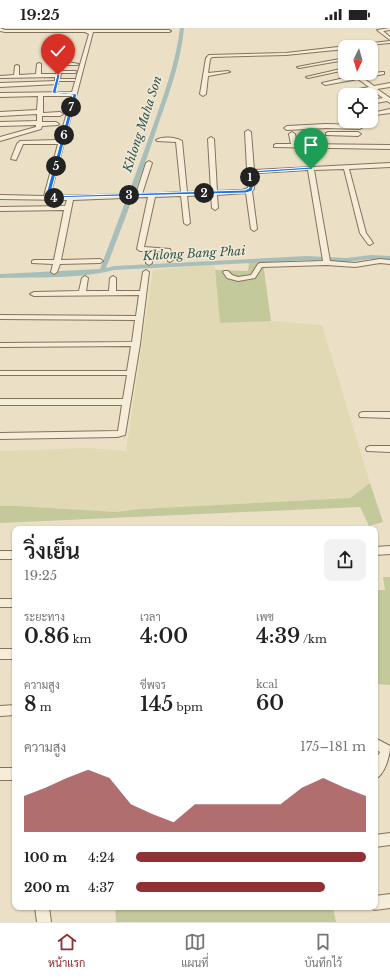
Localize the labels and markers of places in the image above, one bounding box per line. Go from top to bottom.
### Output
pin [41,34,75,75]
pin: 7 [61,97,81,117]
pin: 6 [54,125,74,145]
pin [294,128,328,169]
pin: 5 [46,156,66,176]
pin: 1 [240,167,260,187]
pin: 2 [194,183,214,203]
pin: 3 [119,185,139,205]
pin: 4 [44,188,64,208]

